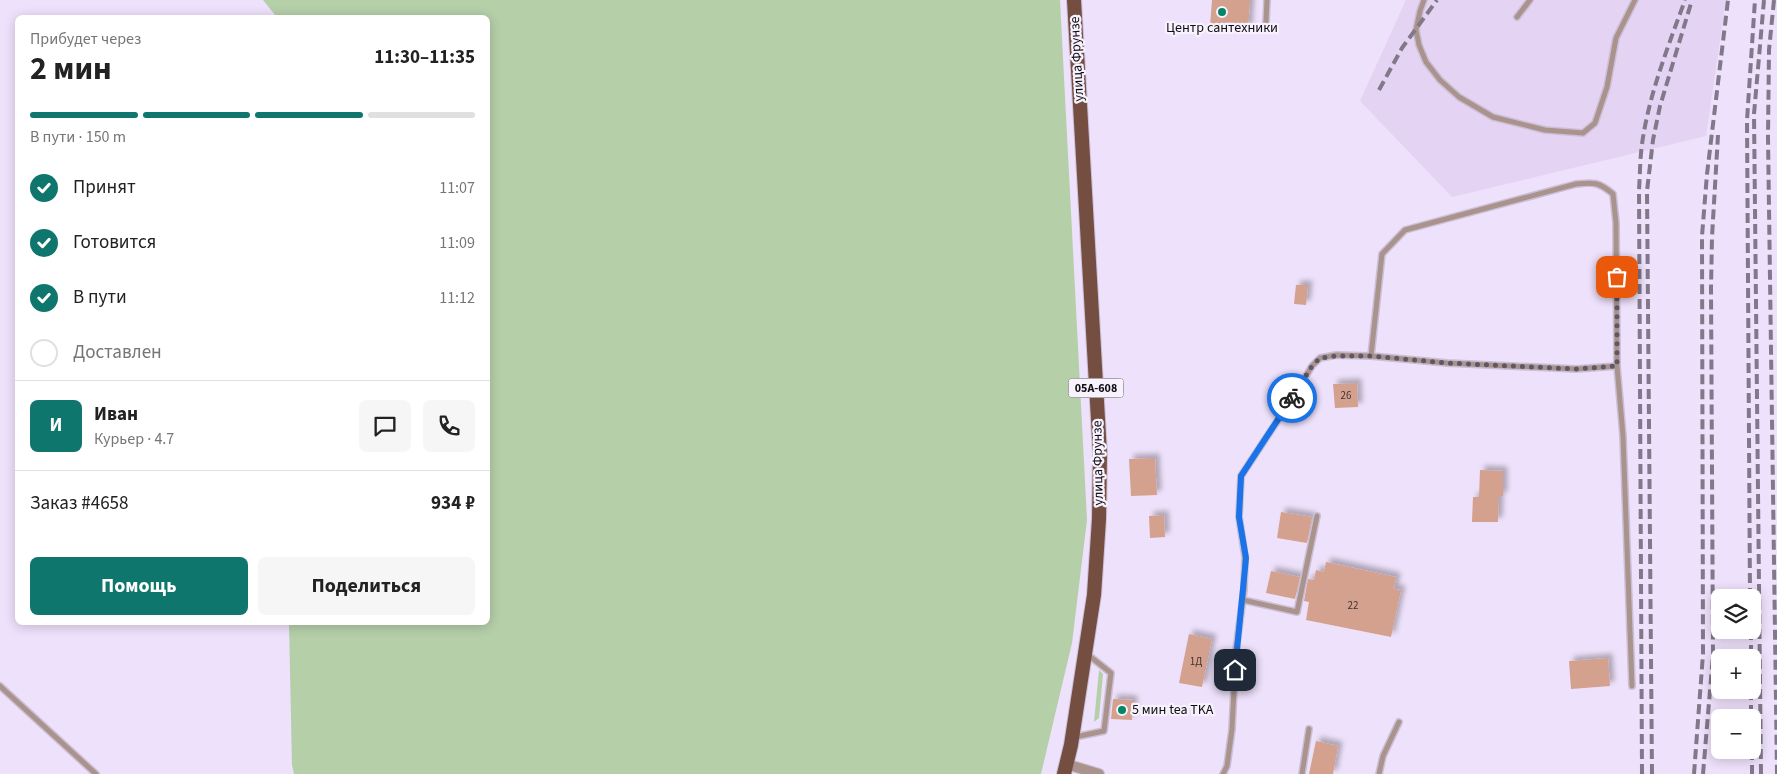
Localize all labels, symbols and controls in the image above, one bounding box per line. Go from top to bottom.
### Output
marker: Центр сантехники [1216,6,1228,18]
street label: улица Фрунзе [1065,16,1089,102]
place label: Центр сантехники [1166,18,1278,38]
text: Прибудет через [30,28,141,50]
text: 11:30–11:35 [374,44,475,71]
text: 2 мин [30,46,112,92]
text: В пути · 150 m [30,126,126,148]
icon: check [30,174,58,202]
text: Принят [73,174,136,201]
text: 11:07 [439,177,475,199]
icon: check [30,229,58,257]
text: Готовится [73,229,156,256]
text: 11:09 [439,232,475,254]
pin [1596,256,1638,298]
icon: bag [1603,263,1631,291]
icon: check [30,284,58,312]
text: В пути [73,284,127,311]
text: 11:12 [439,287,475,309]
text: Доставлен [73,339,162,366]
courier [1267,373,1317,423]
road number: 05А-608 [1068,378,1124,398]
icon: bike [1278,384,1306,412]
house number: 26 [1341,388,1352,403]
button: chat [359,400,411,452]
button: phone [423,400,475,452]
text: Иван [94,401,138,428]
text: И [50,412,62,439]
street label: улица Фрунзе [1087,420,1109,506]
text: Курьер · 4.7 [94,428,174,450]
text: Заказ #4658 [30,490,129,517]
text: 934 ₽ [431,490,475,517]
button: Помощь [30,557,248,615]
button: Поделиться [258,557,475,615]
map controls [1711,589,1761,759]
button: layers [1711,589,1761,639]
house number: 22 [1348,598,1358,613]
pin [1214,649,1256,691]
button: + [1711,649,1761,699]
house number: 1Д [1190,654,1202,669]
icon: home [1221,656,1249,684]
place label: 5 мин tea TKA [1132,700,1214,720]
marker: 5 мин tea TKA [1116,704,1128,716]
button: − [1711,709,1761,759]

